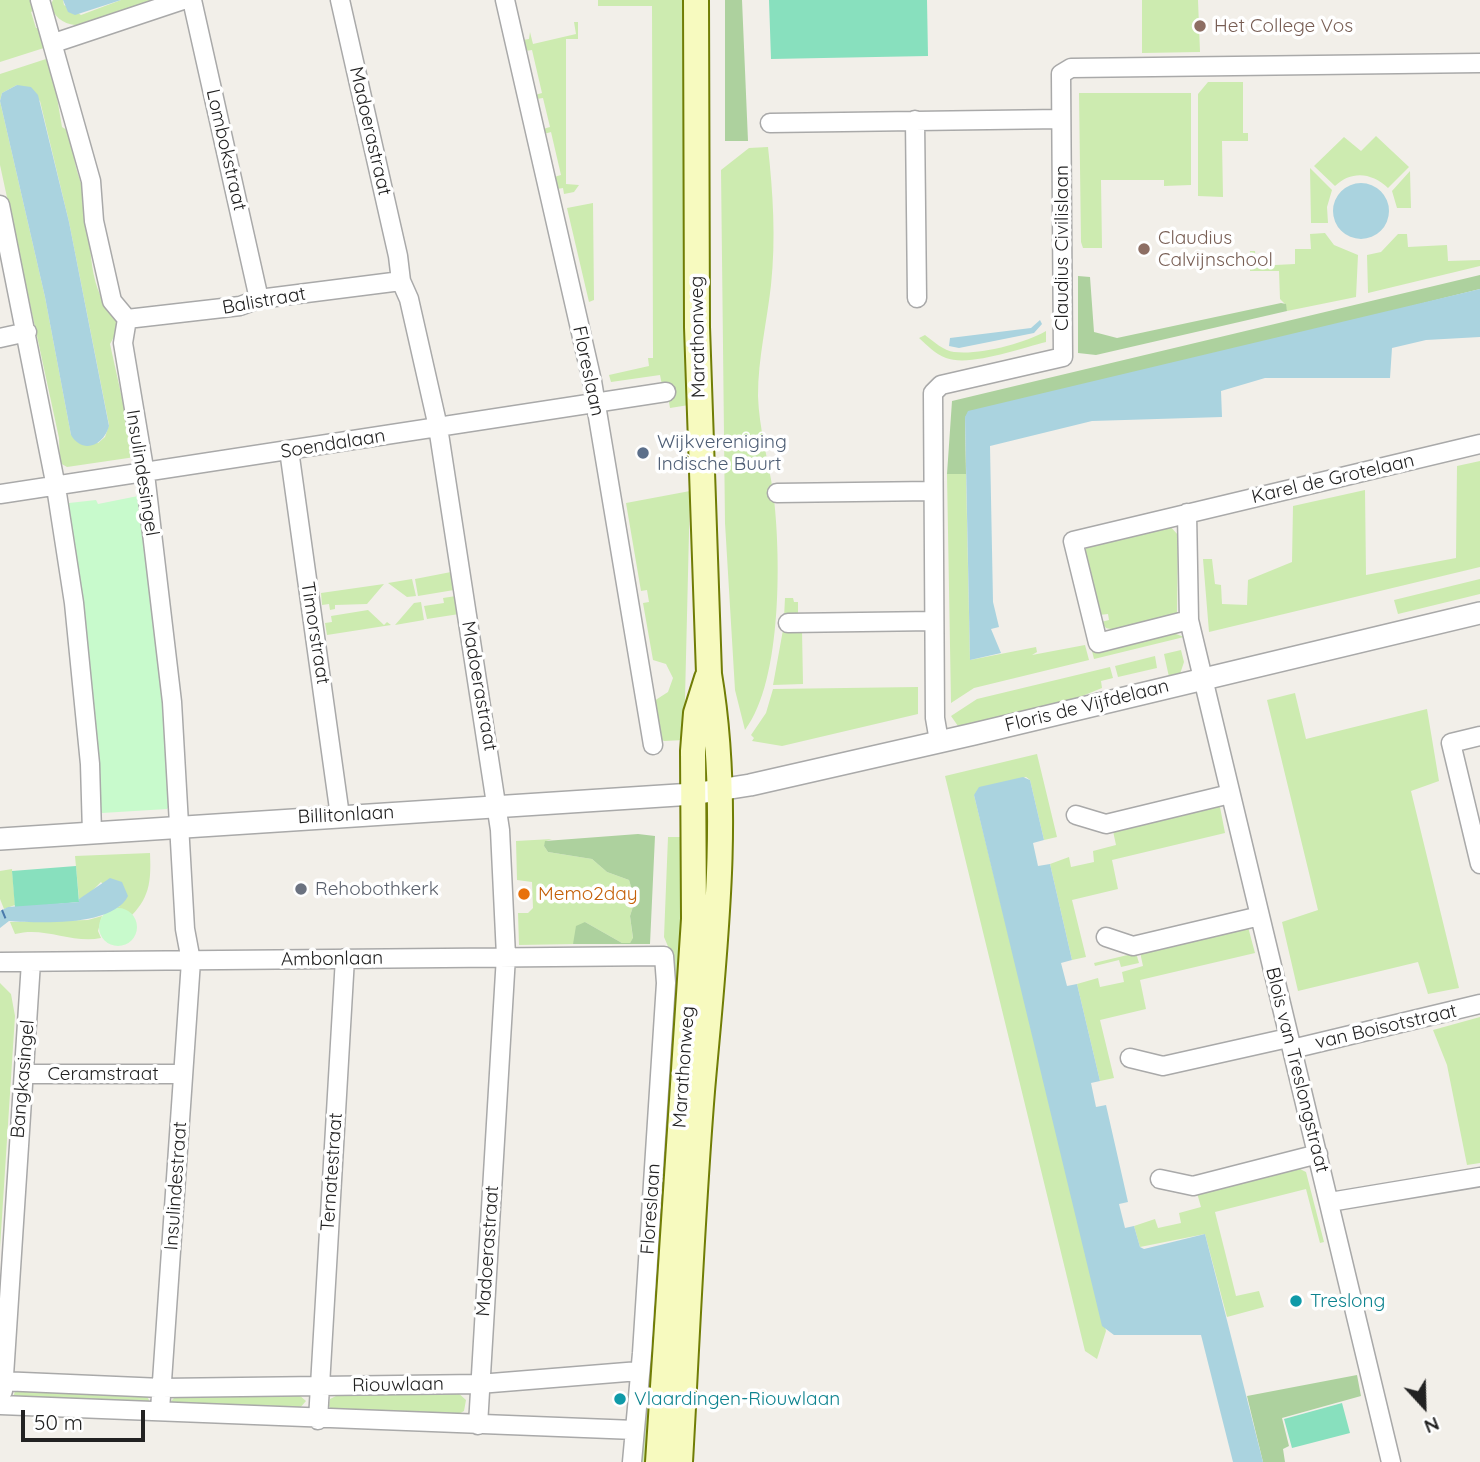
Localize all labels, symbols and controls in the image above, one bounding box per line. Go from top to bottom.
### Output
place label: Het College Vos [1214,15,1353,37]
marker: Het College Vos [1192,18,1208,34]
street label: Madoerastraat [344,64,396,198]
street label: Lombokstraat [201,87,251,213]
street label: Claudius Civilislaan [1051,165,1073,331]
place label: Claudius Calvijnschool [1158,227,1273,271]
marker: Claudius Calvijnschool [1136,241,1152,257]
street label: Marathonweg [686,276,710,398]
street label: Balistraat [220,282,308,320]
street label: Floreslaan [567,324,609,418]
street label: Insulindesingel [121,408,163,538]
street label: Soendalaan [279,424,387,464]
place label: Wijkvereniging Indische Buurt [657,431,787,475]
marker: Wijkvereniging Indische Buurt [635,445,651,461]
street label: Karel de Grotelaan [1249,449,1417,509]
street label: Timorstraat [296,580,334,686]
street label: Madoerastraat [456,619,502,753]
street label: Floris de Vijfdelaan [1003,675,1171,737]
street label: Billitonlaan [297,801,395,829]
place label: Rehobothkerk [315,878,439,900]
marker: Rehobothkerk [293,881,309,897]
place label: Memo2day [538,883,638,905]
marker: Memo2day [516,886,532,902]
street label: Ambonlaan [281,947,383,971]
street label: Blois van Treslongstraat [1260,965,1334,1175]
street label: van Boisotstraat [1313,1000,1459,1054]
street label: Marathonweg [668,1005,700,1129]
street label: Bangkasingel [6,1019,40,1139]
street label: Ceramstraat [47,1063,159,1085]
street label: Ternatestraat [316,1112,348,1232]
street label: Insulindestraat [160,1121,192,1251]
street label: Floreslaan [636,1163,666,1255]
street label: Madoerastraat [472,1185,504,1317]
place label: Treslong [1310,1290,1385,1312]
marker: Treslong [1288,1293,1304,1309]
north arrow [1389,1371,1459,1441]
street label: Riouwlaan [352,1373,444,1397]
place label: Vlaardingen-Riouwlaan [634,1388,840,1410]
marker: Vlaardingen-Riouwlaan [612,1391,628,1407]
scale bar [24,1396,149,1440]
text: 50 m [34,1409,83,1435]
text: N [1421,1412,1443,1439]

